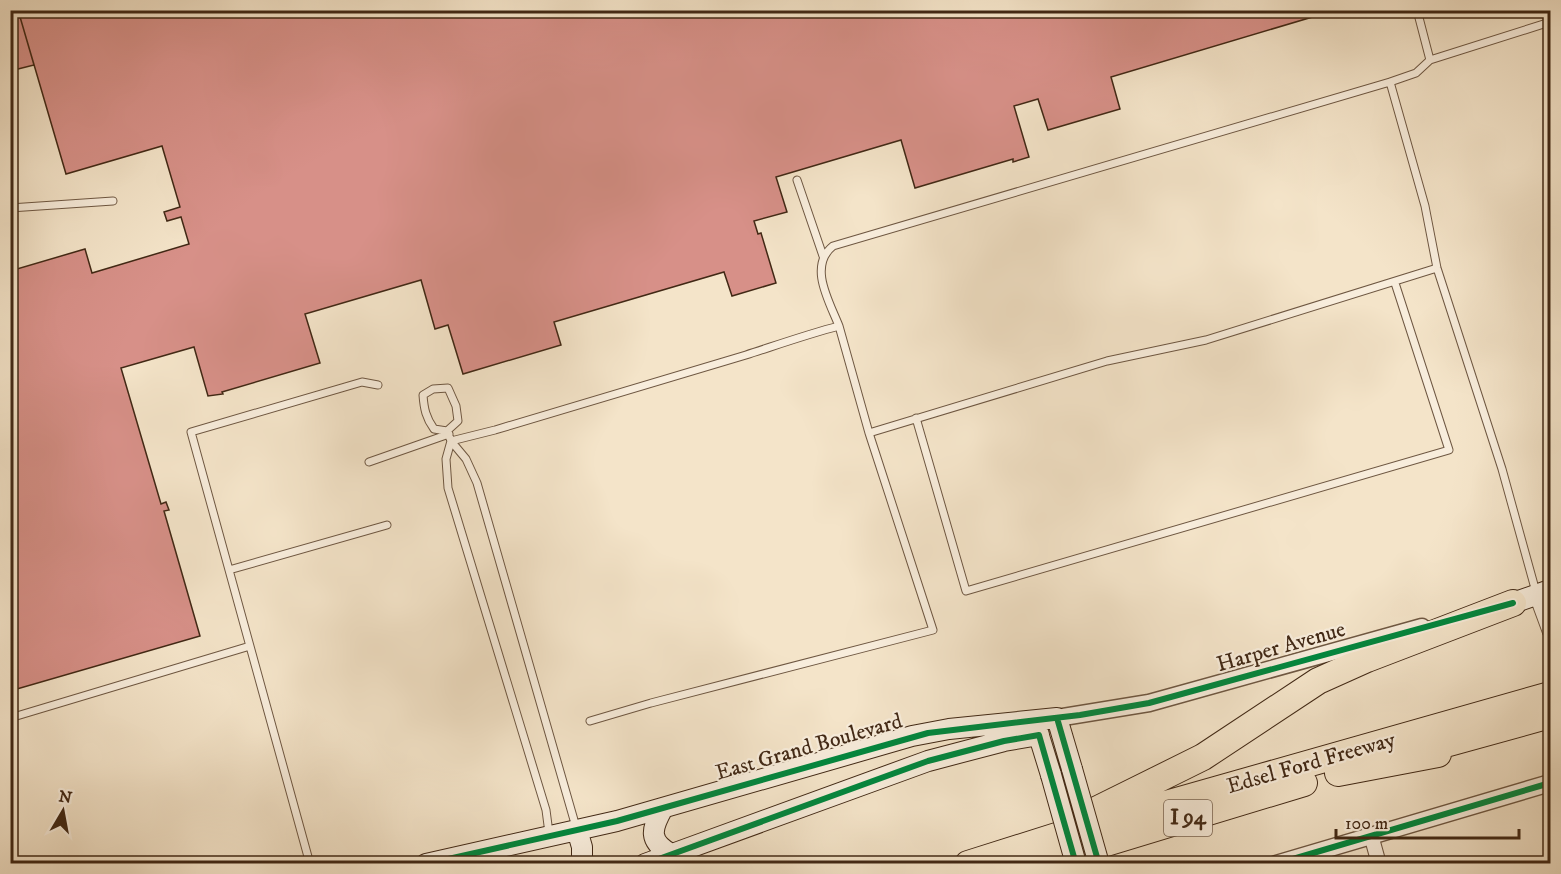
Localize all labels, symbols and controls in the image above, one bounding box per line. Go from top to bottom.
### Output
street label: Harper Avenue [1214,616,1348,678]
street label: East Grand Boulevard [712,707,906,787]
street label: Edsel Ford Freeway [1224,726,1399,800]
north arrow [33,781,93,841]
text: N [57,786,74,808]
road number: I 94 [1164,800,1212,836]
scale bar [1336,802,1519,840]
text: 100 m [1345,813,1388,835]

